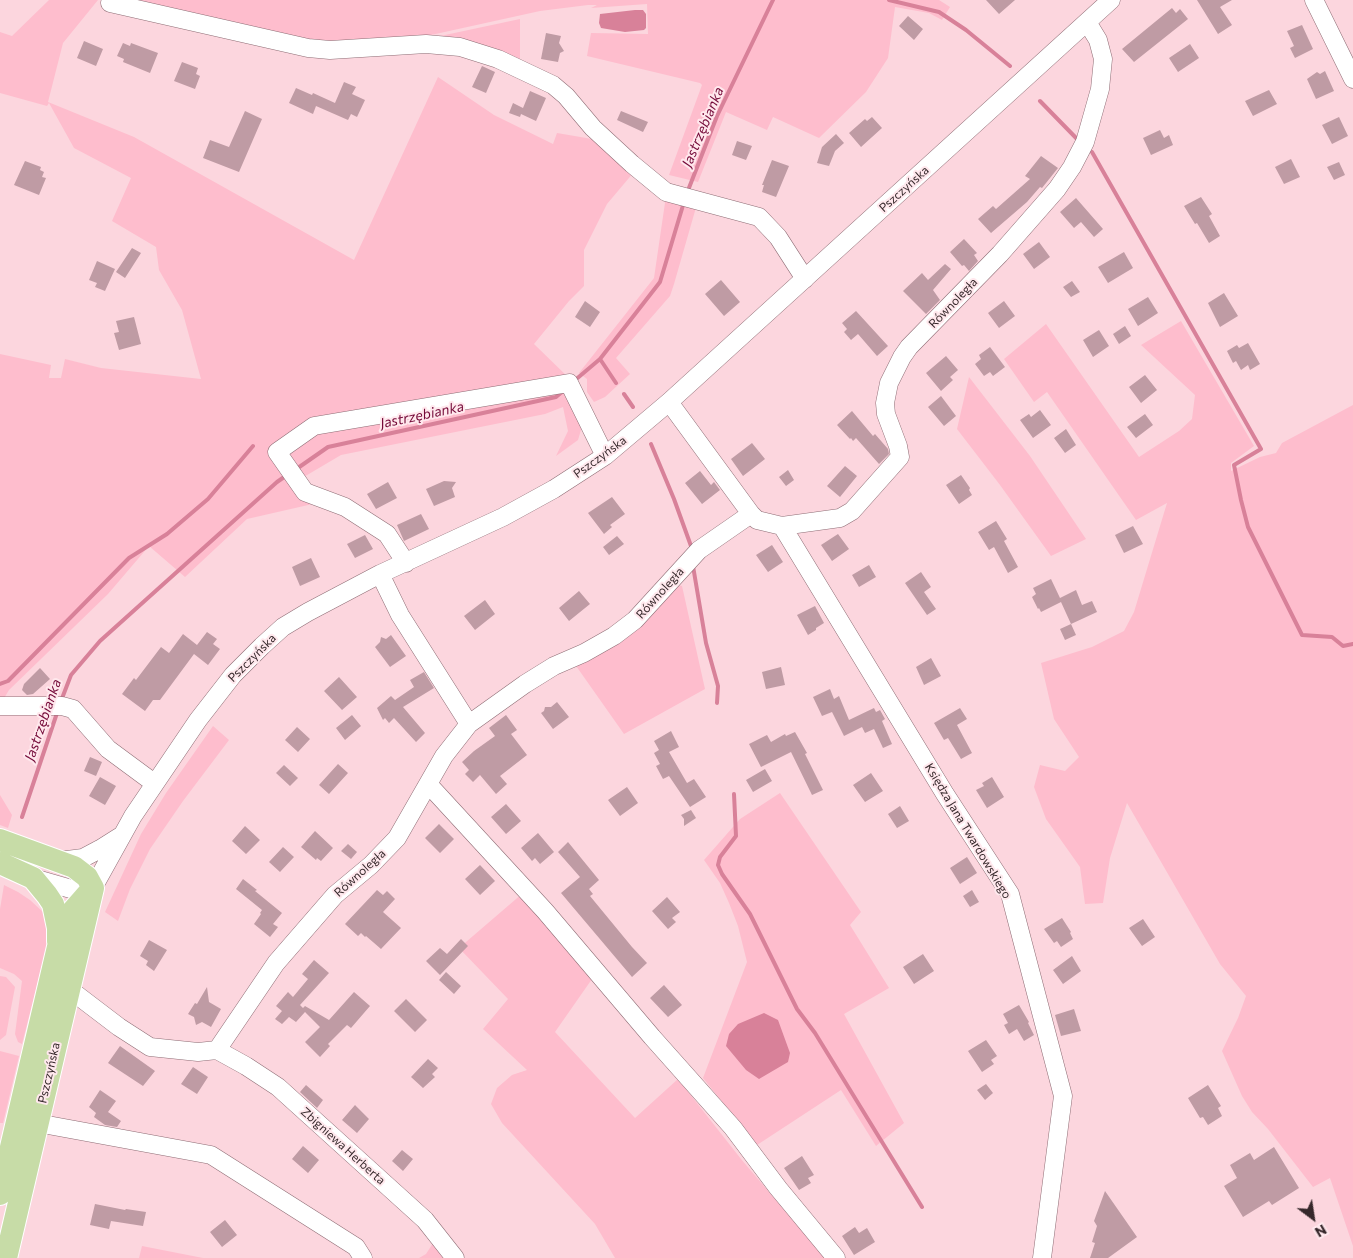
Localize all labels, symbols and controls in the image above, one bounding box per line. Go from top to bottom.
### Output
water label: Jastrzębianka [679,84,727,170]
street label: Pszczyńska [876,163,932,215]
street label: Równoległa [926,275,980,331]
water label: Jastrzębianka [378,398,466,432]
street label: Pszczyńska [571,433,629,481]
street label: Równoległa [633,564,687,622]
street label: Pszczyńska [225,631,279,685]
water label: Jastrzębianka [21,677,65,763]
street label: Księdza Jana Twardowskiego [922,761,1014,901]
street label: Równoległa [331,846,389,900]
street label: Pszczyńska [35,1041,63,1105]
street label: Zbigniewa Herberta [298,1104,388,1188]
north arrow [1288,1193,1338,1243]
text: N [1312,1221,1330,1241]

